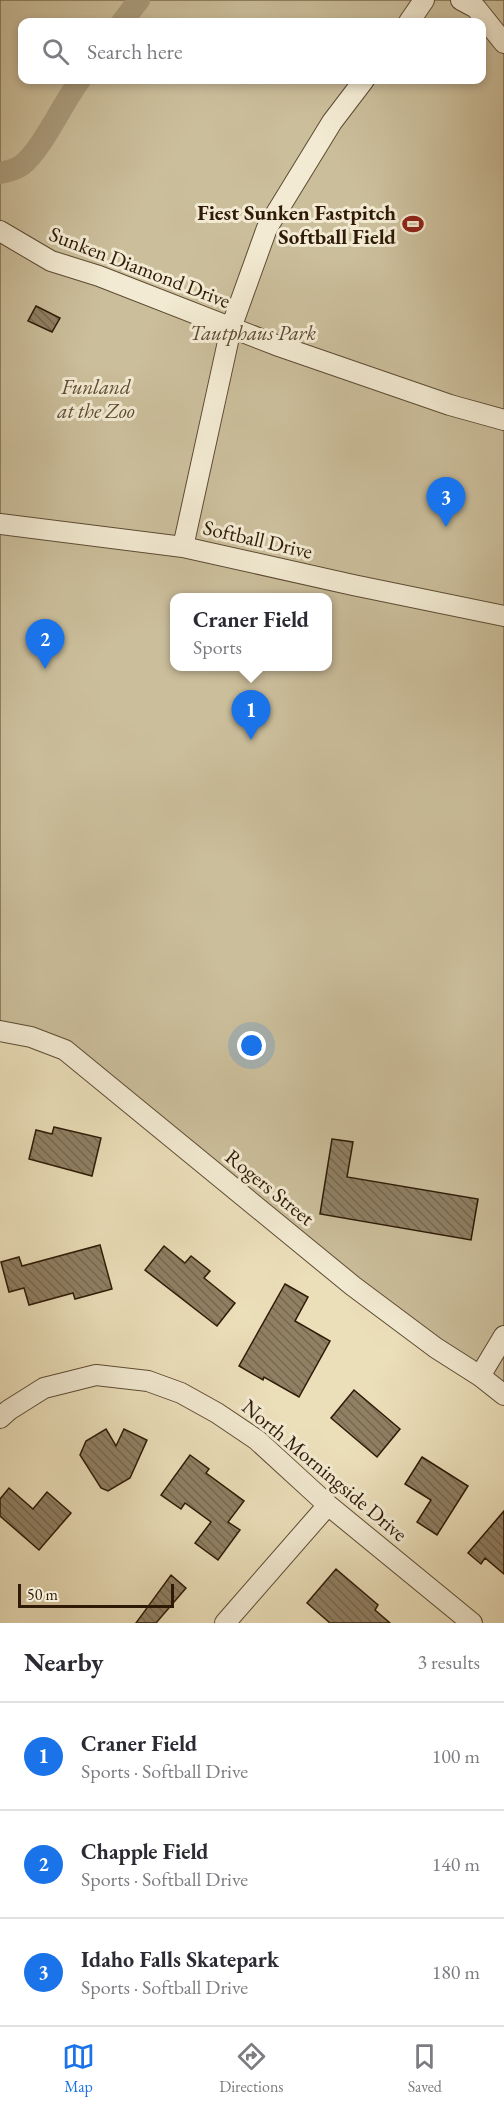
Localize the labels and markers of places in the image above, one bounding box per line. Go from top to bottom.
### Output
place label: Fiest Sunken Fastpitch Softball Field [197,199,396,250]
sports icon: Fiest Sunken Fastpitch Softball Field [401,212,425,236]
pin: 3 [426,478,466,527]
pin: 2 [26,620,64,669]
pin: 1 [232,690,270,740]

